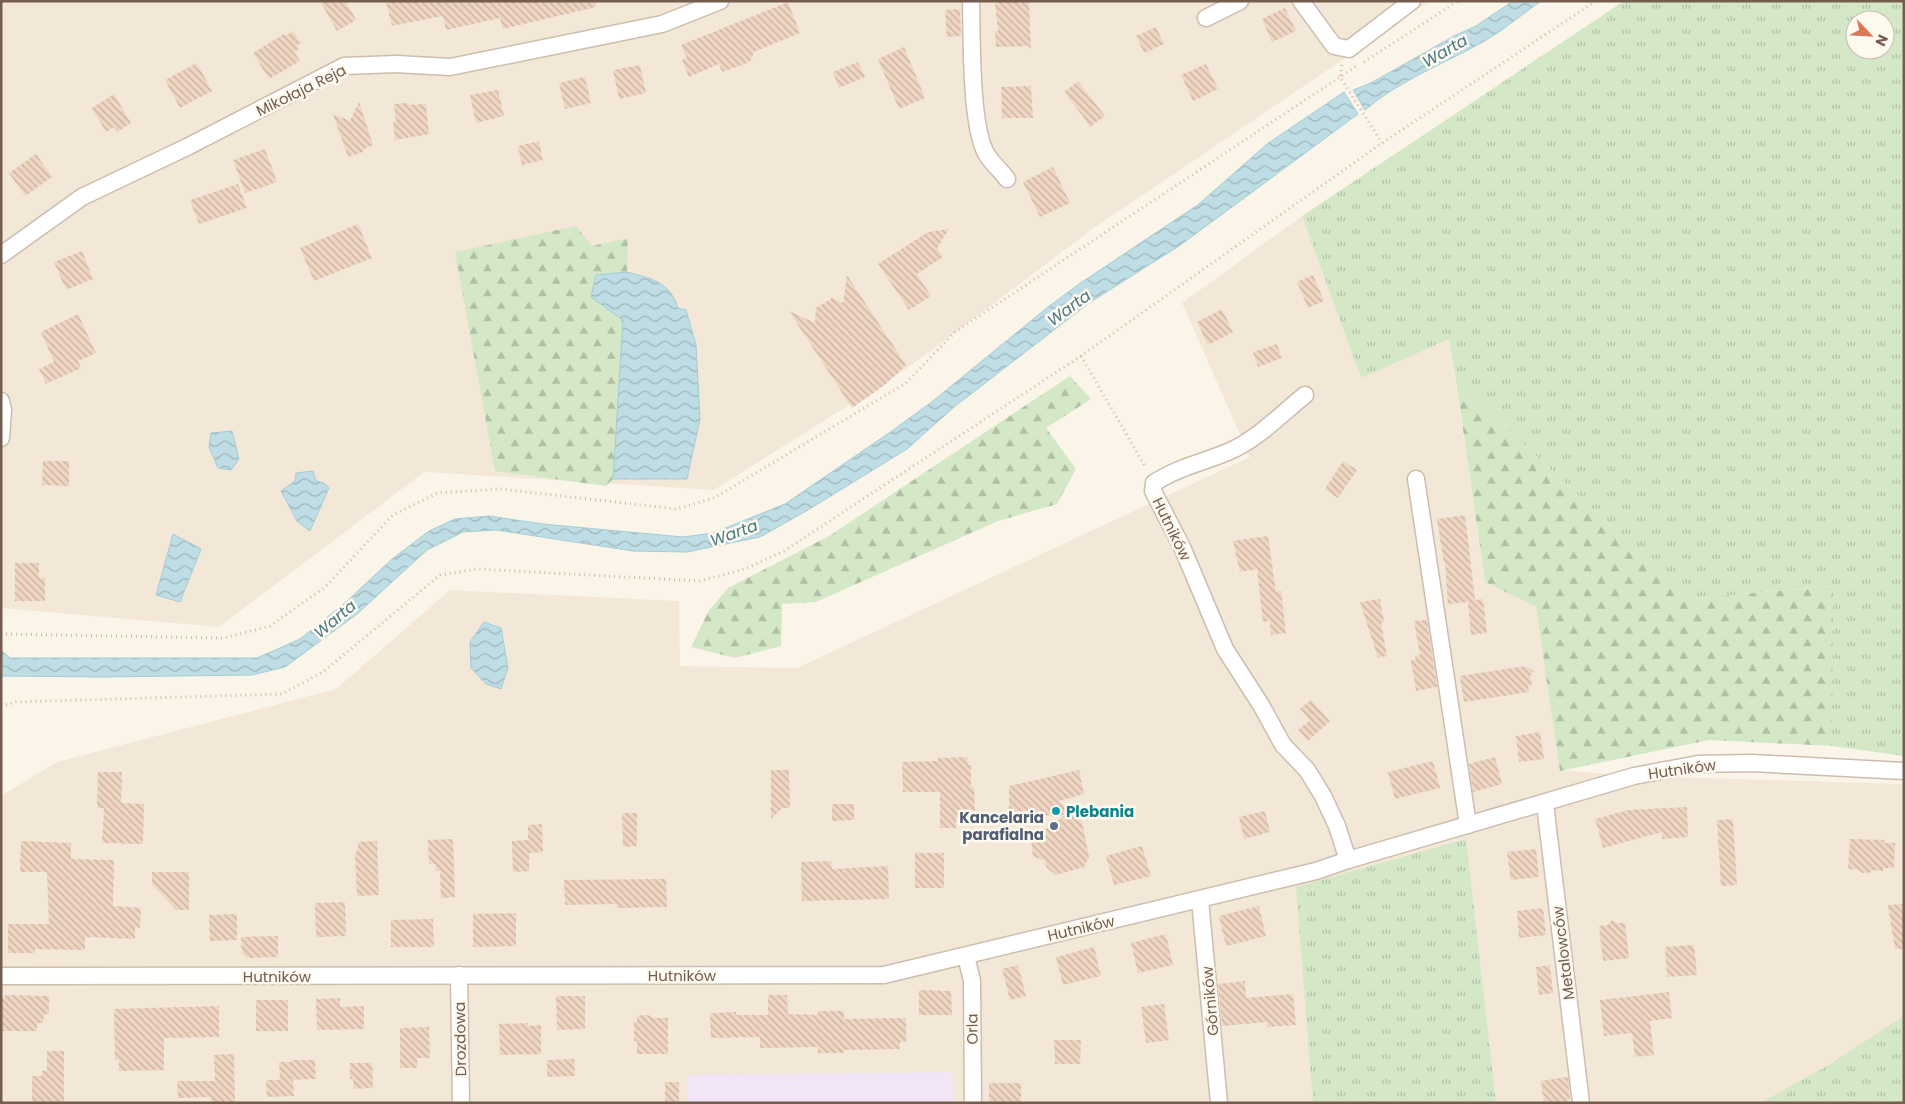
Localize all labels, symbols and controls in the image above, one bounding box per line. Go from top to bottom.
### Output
north arrow [1845,10,1895,60]
water label: Warta [1418,29,1472,73]
text: N [1870,31,1893,49]
street label: Mikołaja Reja [252,59,350,121]
water label: Warta [1042,284,1096,332]
street label: Hutników [1148,494,1197,565]
water label: Warta [707,514,761,552]
water label: Warta [309,594,361,644]
street label: Hutników [1647,754,1718,784]
place label: Plebania [1066,801,1134,822]
marker: Plebania [1050,805,1062,817]
place label: Kancelaria parafialna [959,807,1044,845]
marker: Kancelaria parafialna [1048,820,1060,832]
street label: Metalowców [1547,904,1579,1001]
street label: Hutników [1045,910,1117,946]
street label: Hutników [648,965,717,986]
street label: Górników [1196,965,1224,1037]
street label: Hutników [243,966,312,987]
street label: Drozdowa [449,1001,471,1077]
street label: Orla [961,1013,983,1045]

